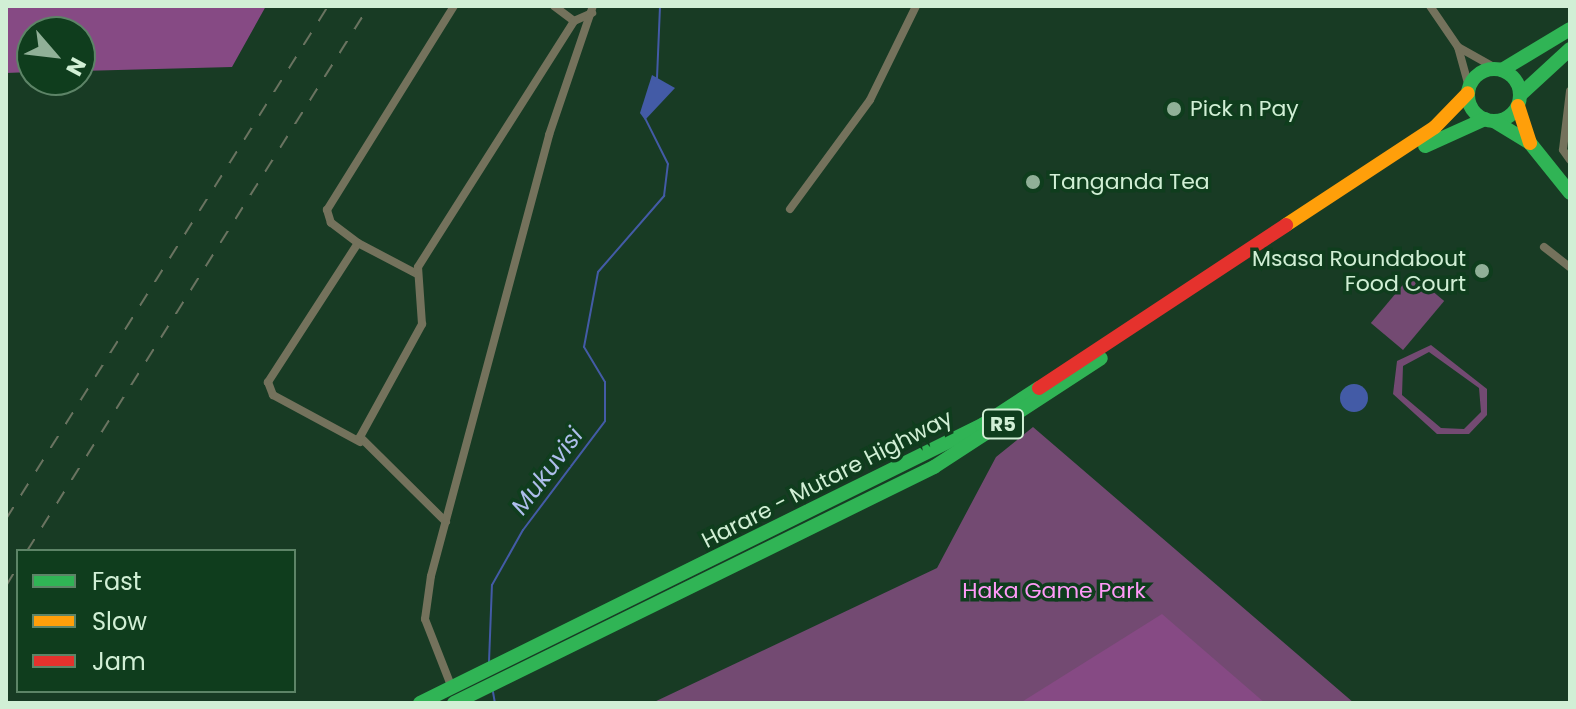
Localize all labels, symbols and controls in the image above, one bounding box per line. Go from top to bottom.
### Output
north arrow [16,16,96,96]
text: N [58,52,93,81]
place label: Pick n Pay [1190,96,1299,122]
marker: Pick n Pay [1165,100,1183,118]
place label: Tanganda Tea [1049,169,1210,195]
marker: Tanganda Tea [1024,173,1042,191]
place label: Msasa Roundabout Food Court [1252,245,1466,296]
marker: Msasa Roundabout Food Court [1473,262,1491,280]
street label: Harare - Mutare Highway [697,404,957,554]
road number: R5 [981,408,1025,440]
water label: Mukuvisi [505,422,589,520]
legend [16,549,296,693]
text: Fast [92,565,142,598]
park label: Haka Game Park [962,578,1146,604]
text: Slow [92,605,147,638]
text: Jam [92,645,146,678]

